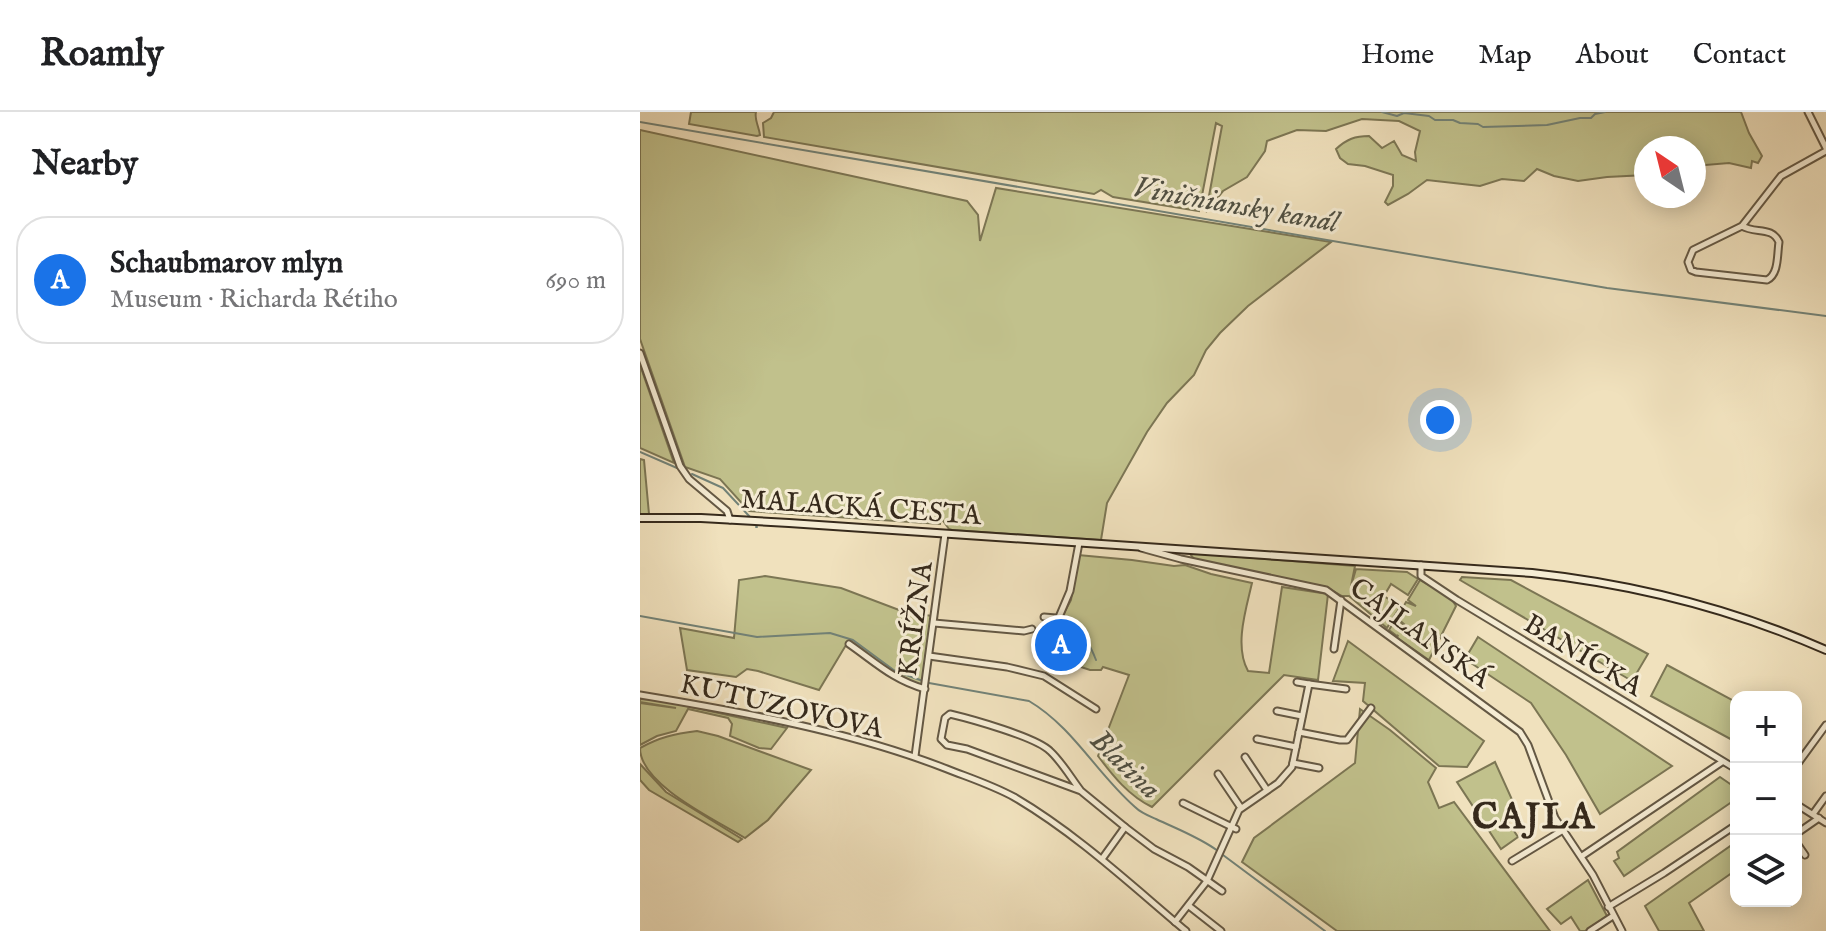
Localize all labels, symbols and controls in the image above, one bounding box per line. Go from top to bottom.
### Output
text: Roamly [40,31,164,79]
text: Home [1361,38,1434,73]
text: Map [1478,38,1532,73]
text: About [1576,38,1649,73]
text: Contact [1693,38,1786,73]
north arrow [1634,136,1706,208]
text: Nearby [32,143,138,186]
water label: Viničniansky kanál [1130,169,1344,243]
text: Schaubmarov mlyn [110,245,343,283]
text: A [51,264,69,297]
text: 690 m [545,264,606,297]
text: Museum · Richarda Rétiho [110,283,398,316]
your location [1420,400,1460,440]
street label: MALACKÁ CESTA [739,482,984,534]
street label: KRÍŽNA [891,559,942,679]
street label: CAJLANSKÁ [1342,570,1498,698]
street label: BANÍCKA [1517,607,1649,706]
pin: A [1035,615,1087,675]
street label: KUTUZOVOVA [676,667,887,748]
map controls [1730,691,1802,907]
button: + [1730,691,1802,763]
water label: Blatina [1081,722,1168,809]
button: − [1730,763,1802,835]
district label: CAJLA [1472,795,1596,841]
button: layers [1730,835,1802,907]

